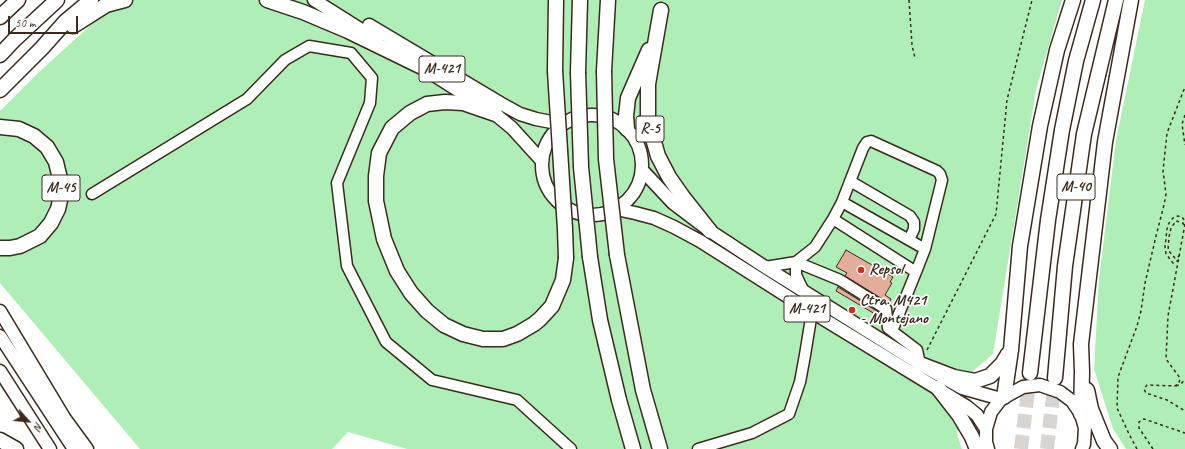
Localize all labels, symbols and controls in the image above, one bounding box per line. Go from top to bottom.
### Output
scale bar [10,8,80,34]
text: 50 m [15,15,35,31]
road number: M-421 [419,56,465,82]
road number: R-5 [636,116,664,142]
road number: M-40 [1057,174,1095,200]
road number: M-45 [42,175,80,201]
place label: Repsol [869,260,903,280]
marker: Repsol [856,265,866,275]
place label: Ctra. M421 - Montejano [860,291,928,329]
road number: M-421 [784,296,830,322]
marker: Ctra. M421 - Montejano [847,305,857,315]
north arrow [8,401,48,441]
text: N [31,420,46,433]

